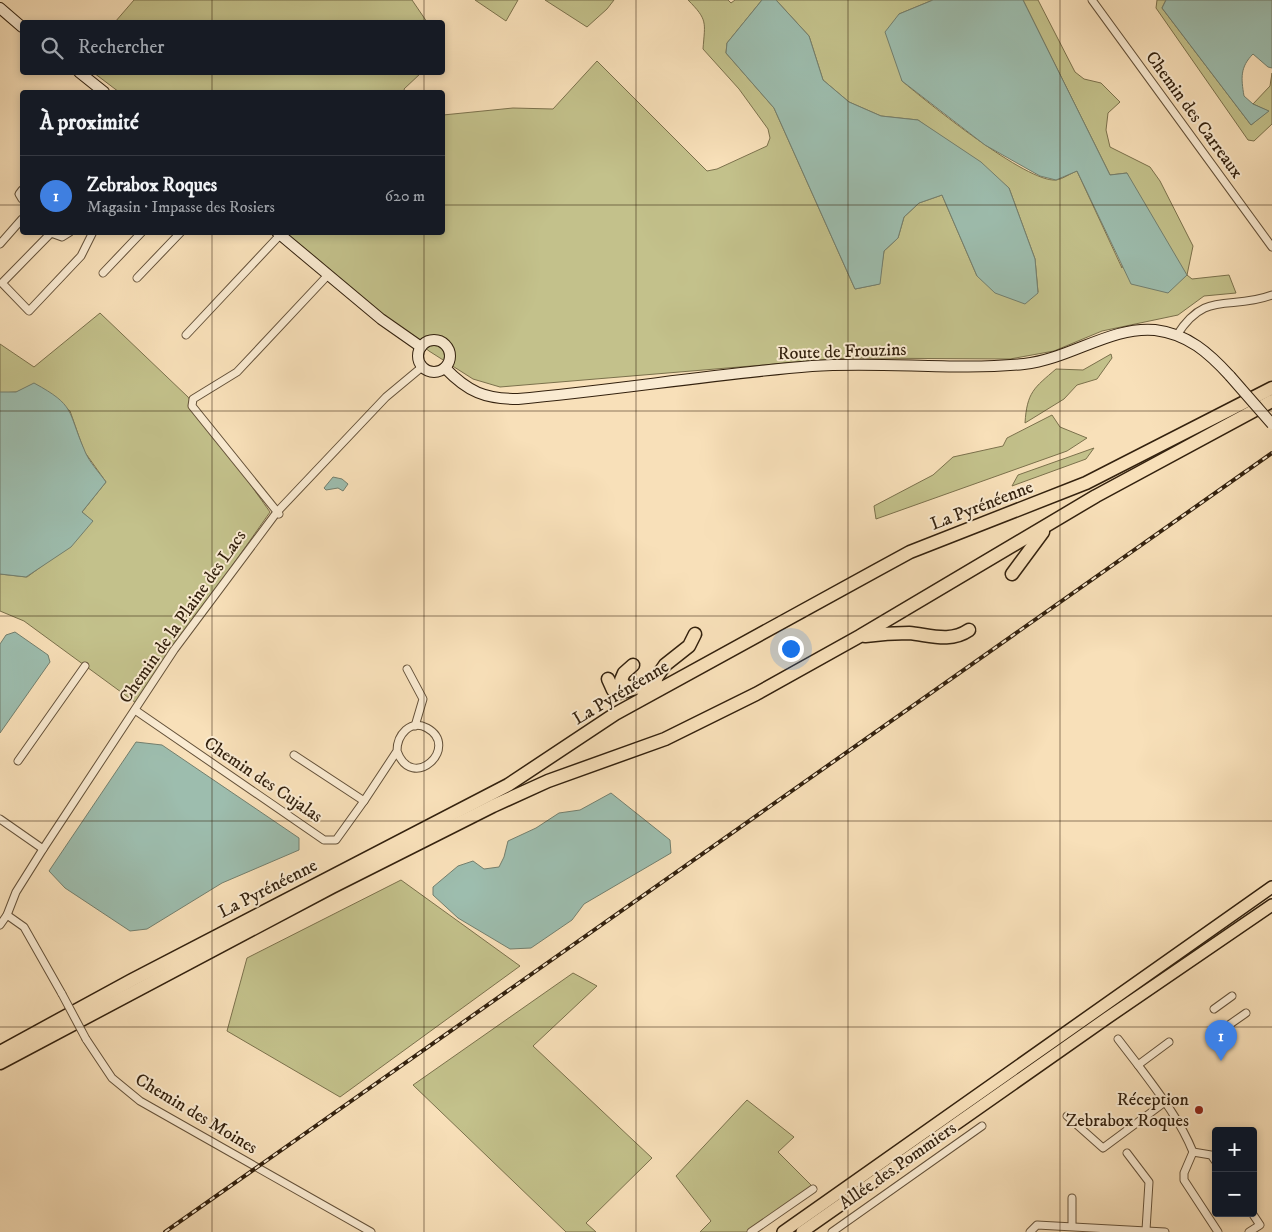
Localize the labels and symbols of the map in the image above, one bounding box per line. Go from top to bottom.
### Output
street label: Chemin des Carreaux [1140,47,1248,183]
street label: Route de Frouzins [777,339,907,365]
street label: La Pyrénéenne [928,476,1036,536]
street label: Chemin de la Plaine des Lacs [115,526,251,708]
your location [778,636,804,662]
street label: La Pyrénéenne [569,656,673,730]
street label: Chemin des Cujalas [200,732,326,828]
street label: La Pyrénéenne [215,855,321,923]
pin: 1 [1205,1020,1237,1061]
street label: Chemin des Moines [131,1069,261,1159]
place label: Réception Zebrabox Roques [1066,1089,1190,1132]
marker: Réception Zebrabox Roques [1193,1104,1205,1116]
street label: Allée des Pommiers [835,1117,961,1215]

